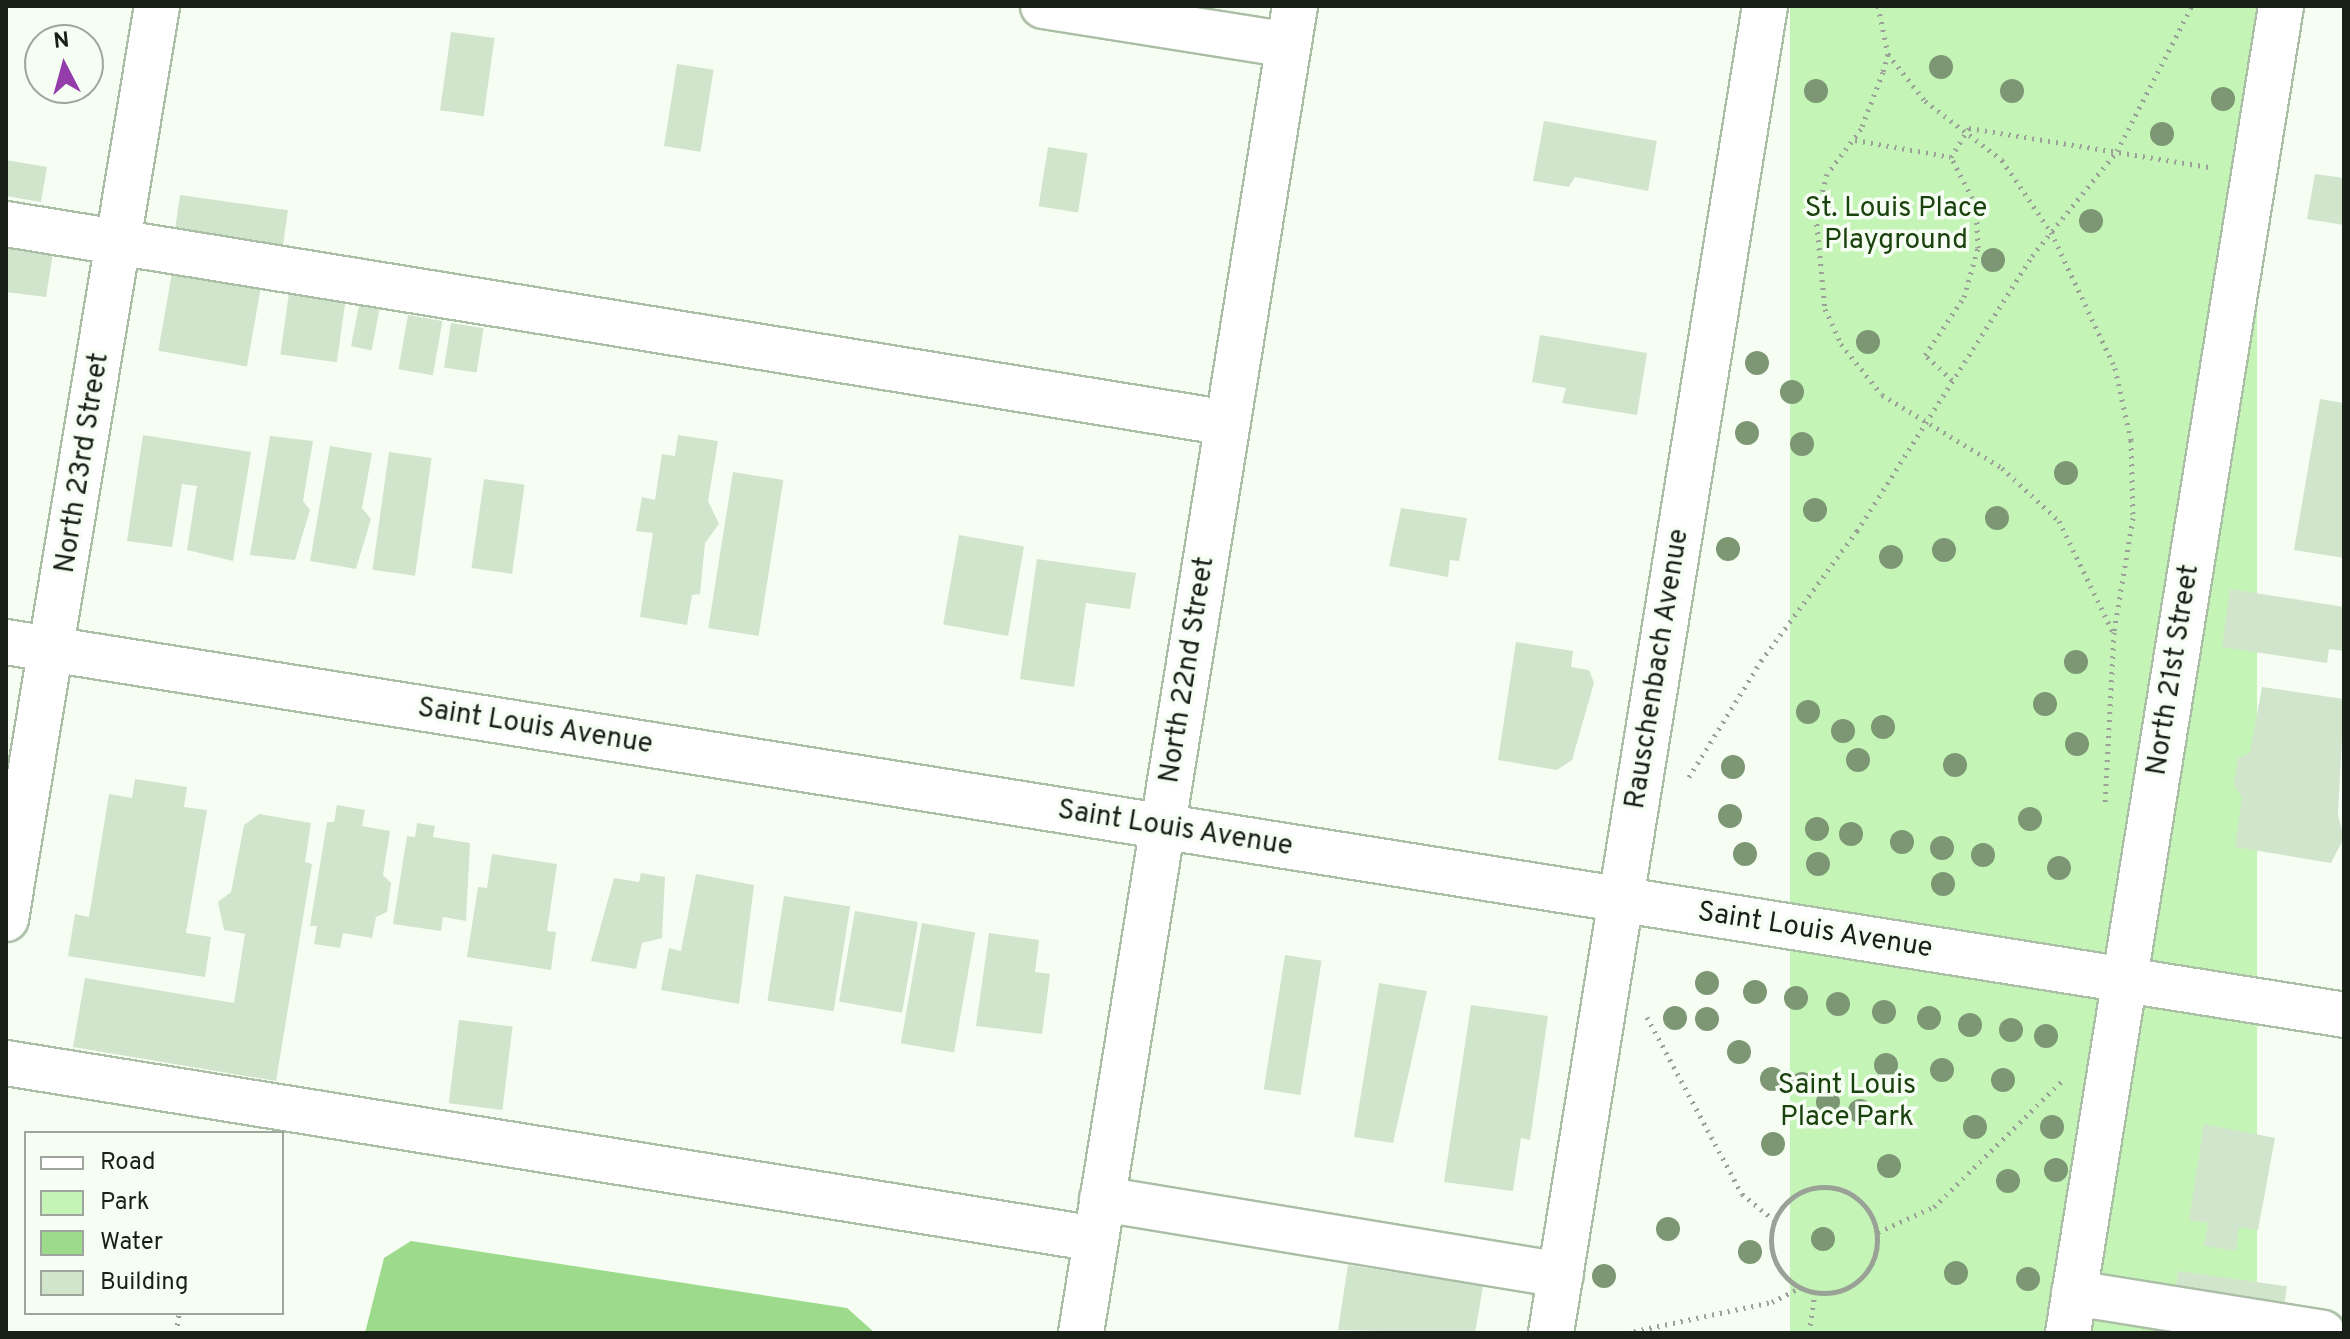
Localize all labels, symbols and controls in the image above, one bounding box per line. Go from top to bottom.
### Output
north arrow [24,24,104,104]
text: N [52,27,71,56]
park label: St. Louis Place Playground [1805,192,1987,258]
street label: North 23rd Street [49,350,117,576]
street label: Rauschenbach Avenue [1619,526,1697,812]
street label: North 22nd Street [1154,554,1222,786]
street label: North 21st Street [2141,562,2207,778]
street label: Saint Louis Avenue [415,692,655,762]
street label: Saint Louis Avenue [1055,794,1295,864]
street label: Saint Louis Avenue [1695,896,1935,966]
park label: Saint Louis Place Park [1778,1069,1916,1135]
legend [24,1131,284,1315]
text: Road [100,1148,156,1178]
text: Park [100,1188,150,1218]
text: Water [100,1228,163,1258]
text: Building [100,1268,189,1298]

